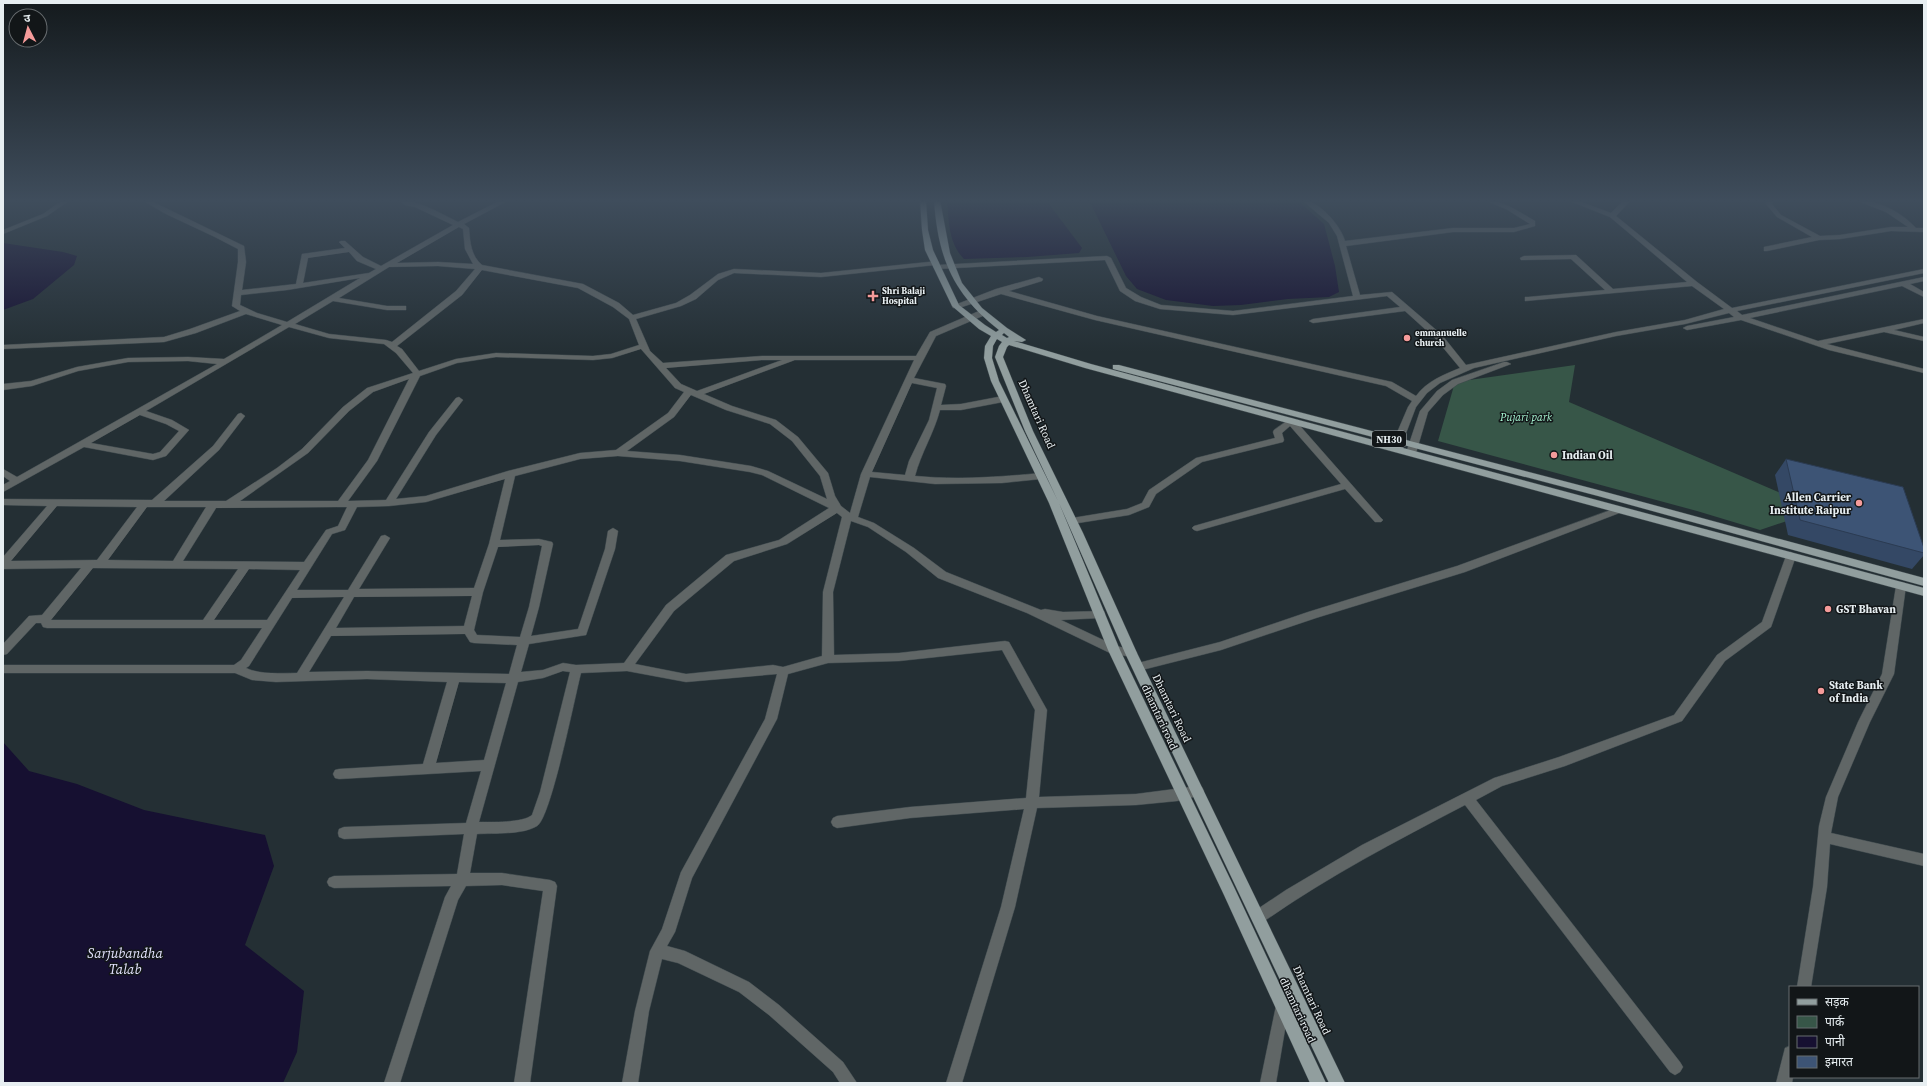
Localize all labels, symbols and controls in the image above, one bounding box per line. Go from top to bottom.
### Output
north arrow [8,8,48,48]
text: उ [23,11,32,26]
place label: Shri Balaji Hospital [882,285,925,307]
marker: Shri Balaji Hospital [867,290,879,302]
place label: emmanuelle church [1415,327,1467,349]
marker: emmanuelle church [1402,333,1412,343]
street label: Dhamtari Road [1015,377,1059,452]
park label: Pujari park [1499,410,1553,425]
road number: NH30 [1372,431,1406,447]
place label: Indian Oil [1562,448,1613,463]
marker: Indian Oil [1549,450,1559,460]
place label: Allen Carrier Institute Raipur [1770,490,1852,518]
marker: Allen Carrier Institute Raipur [1854,498,1864,508]
place label: GST Bhavan [1836,602,1896,617]
marker: GST Bhavan [1823,604,1833,614]
street label: Dhamtari Road [1149,672,1195,746]
place label: State Bank of India [1829,678,1883,706]
street label: dhamtari road [1138,682,1182,753]
marker: State Bank of India [1816,686,1826,696]
water label: Sarjubandha Talab [87,943,163,979]
street label: Dhamtari Road [1289,963,1334,1038]
street label: dhamtari road [1276,975,1320,1046]
legend [1789,986,1919,1078]
text: सड़क [1825,994,1850,1010]
text: पार्क [1825,1014,1845,1030]
text: पानी [1825,1034,1846,1050]
text: इमारत [1825,1054,1854,1070]

